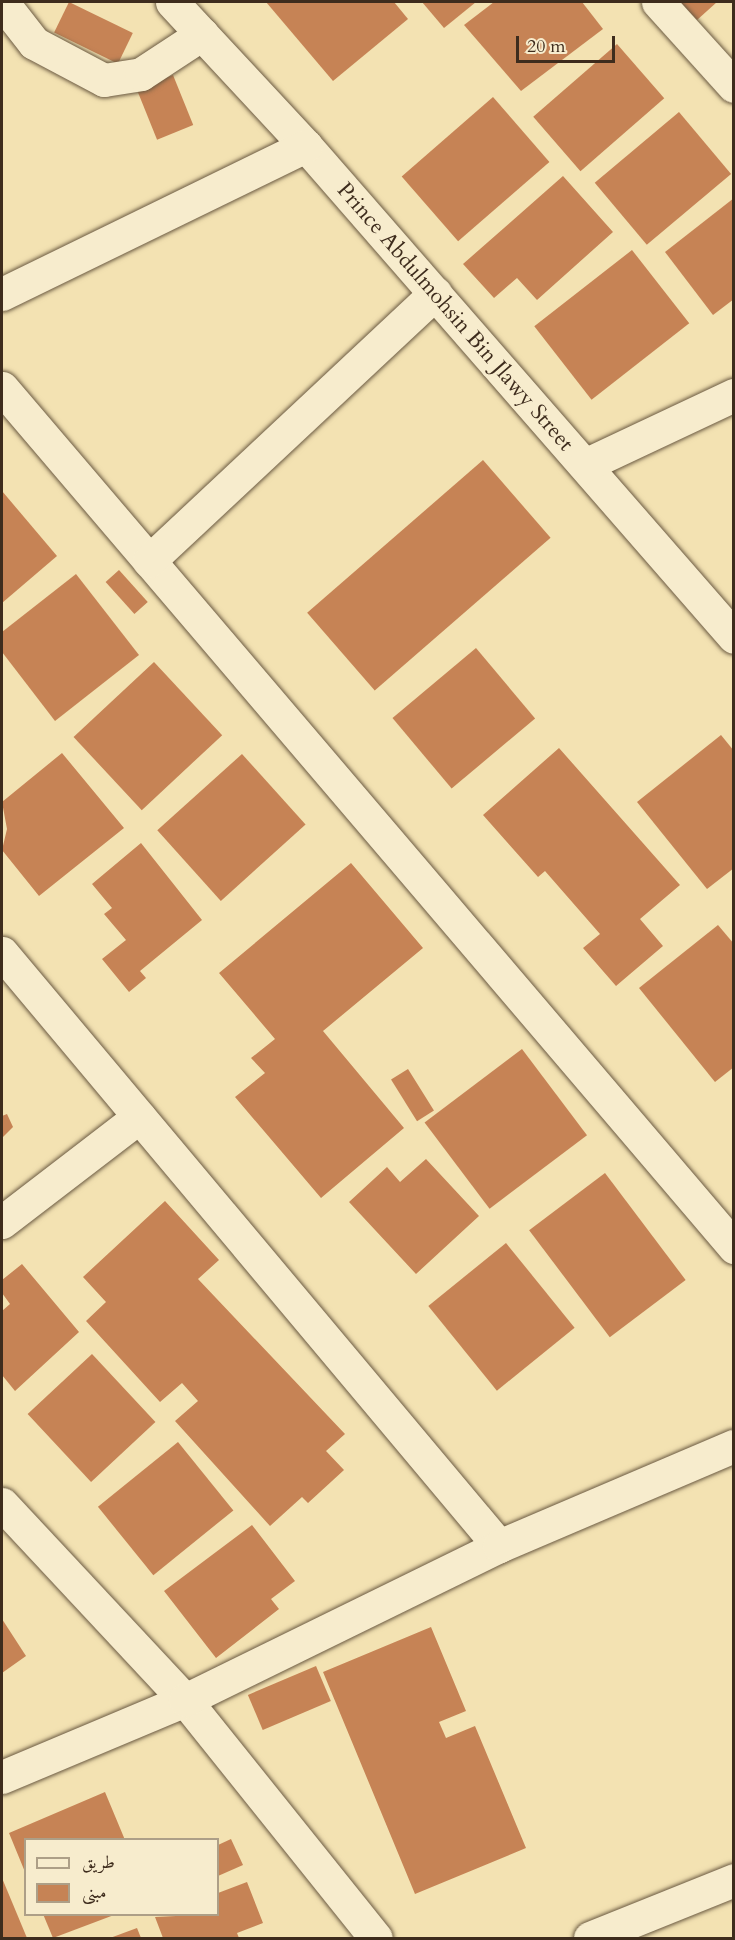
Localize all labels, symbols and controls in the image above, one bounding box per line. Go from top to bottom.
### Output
scale bar [519,24,618,62]
text: 20 m [527,34,566,59]
street label: Prince Abdulmohsin Bin Jlawy Street [331,177,579,457]
legend [24,1838,219,1916]
text: طريق [82,1850,115,1875]
text: مبنى [82,1880,107,1905]

